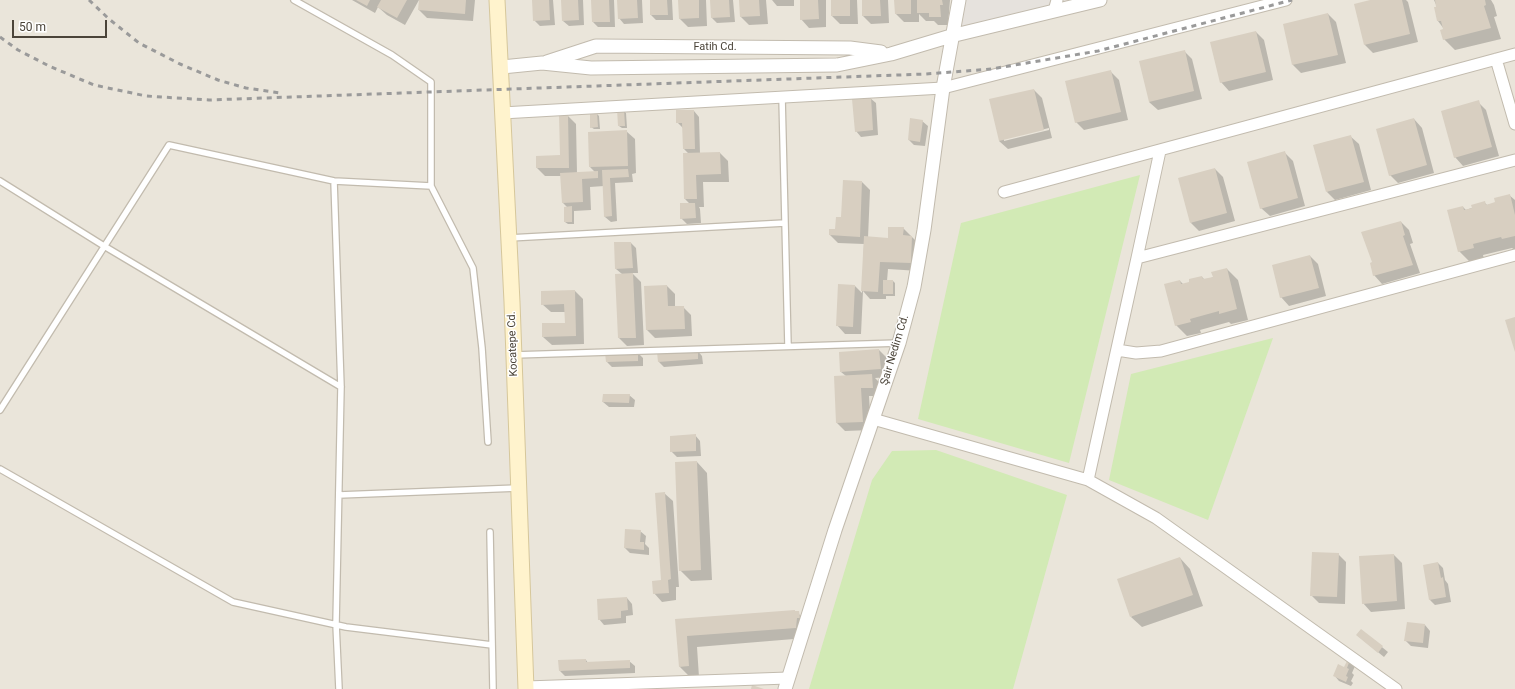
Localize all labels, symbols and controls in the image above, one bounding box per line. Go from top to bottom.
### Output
scale bar [14,12,109,38]
text: 50 m [19,20,46,34]
street label: Fatih Cd. [693,40,737,54]
street label: Kocatepe Cd. [505,311,521,377]
street label: Şair Nedim Cd. [878,313,912,387]

